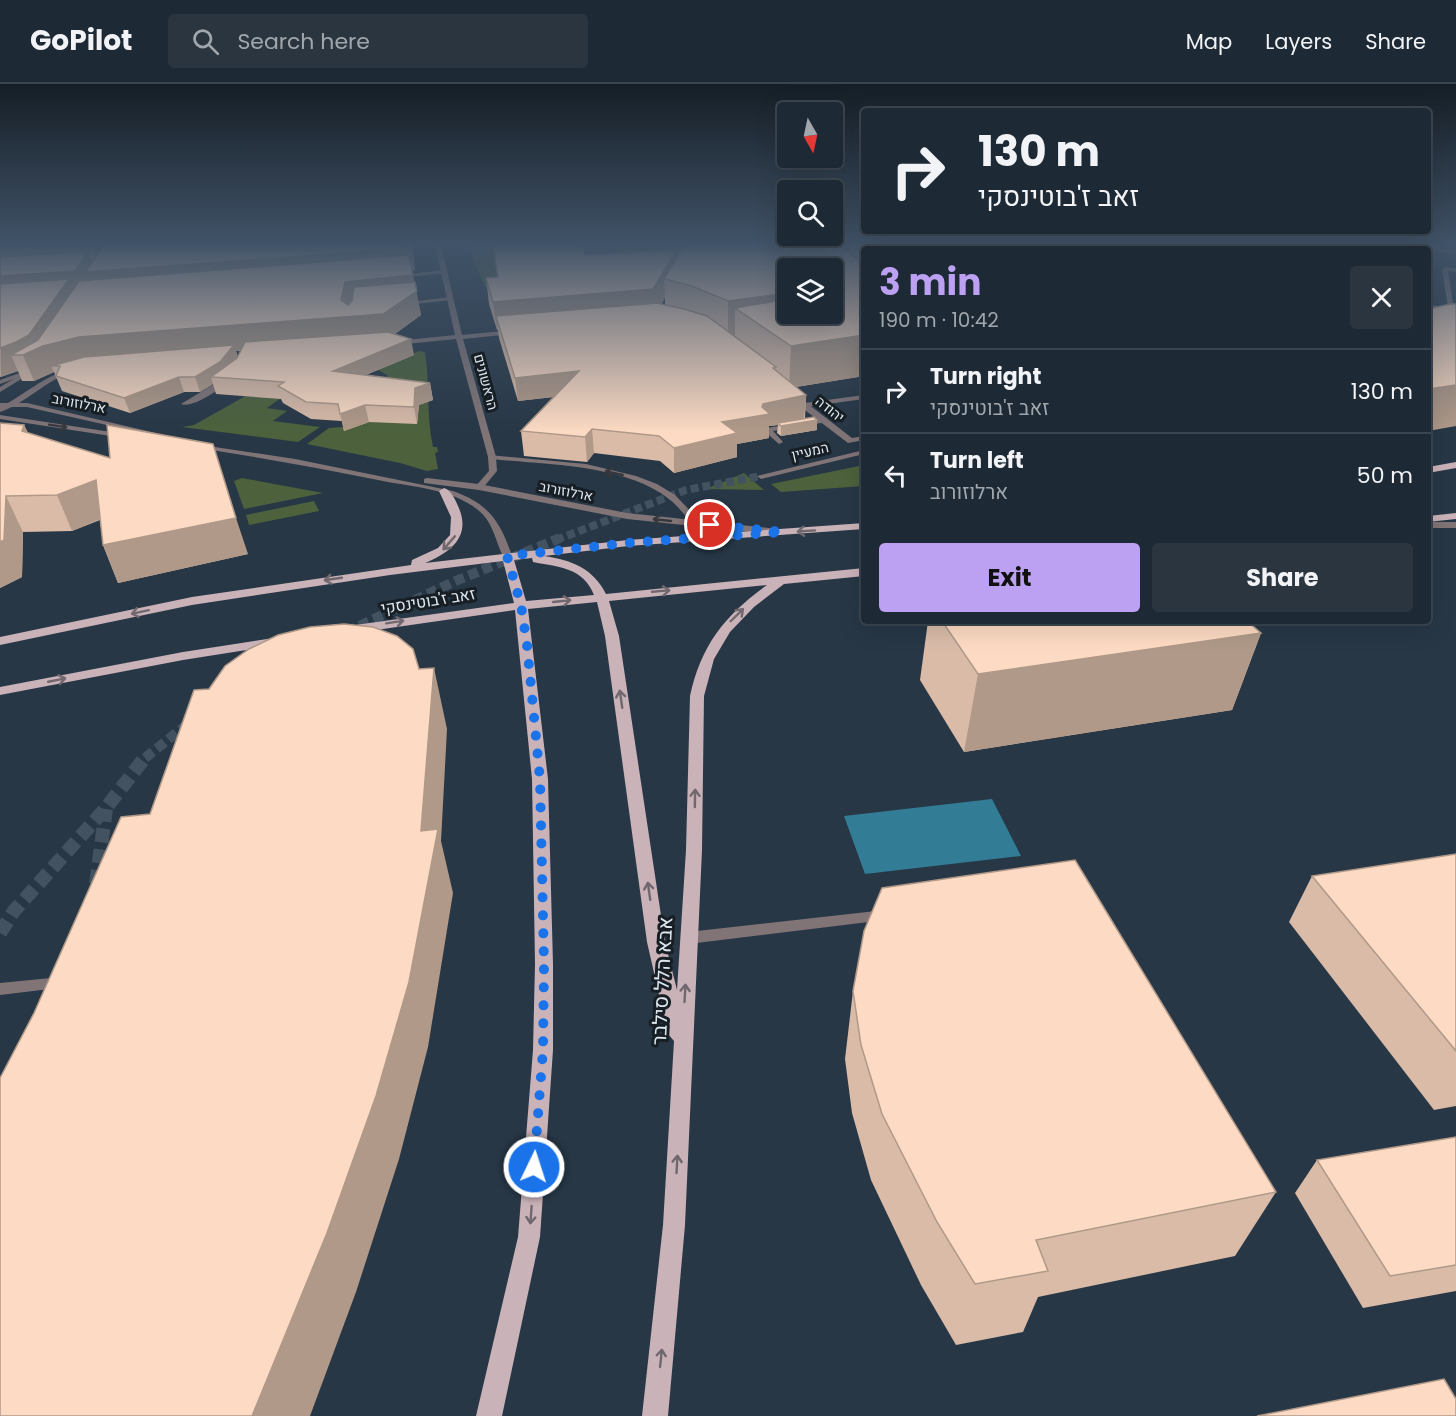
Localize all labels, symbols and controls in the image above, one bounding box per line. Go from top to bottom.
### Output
search box [168,14,588,68]
text: GoPilot [30,21,132,60]
icon: search [189,25,222,58]
text: Search here [237,26,370,57]
text: Map [1186,27,1232,56]
text: Layers [1265,27,1332,56]
text: Share [1365,27,1426,56]
north arrow [777,102,843,168]
map controls [777,102,843,324]
text: 130 m [978,122,1100,181]
icon: right [879,132,957,210]
text: זאב ז'בוטינסקי [978,178,1139,215]
button: search [777,180,843,246]
text: 3 min [879,257,981,308]
button: layers [777,258,843,324]
button: close [1350,266,1413,329]
text: 190 m · 10:42 [879,306,999,334]
street label: הראשונים [469,352,503,412]
text: Turn right [930,361,1041,392]
icon: right [879,375,912,408]
text: 130 m [1351,376,1413,407]
street label: ארלוזורוב [50,388,108,418]
street label: יהודה [811,391,849,427]
text: זאב ז'בוטינסקי [930,394,1049,422]
one-way arrow [47,421,67,432]
street label: המעיין [789,437,831,465]
text: Turn left [930,445,1024,476]
icon: left [879,459,912,492]
text: 50 m [1357,460,1413,491]
one-way arrow [604,466,623,478]
street label: ארלוזורוב [537,476,595,506]
text: ארלוזורוב [930,478,1008,506]
pin [684,499,735,550]
icon: arrive [693,508,726,541]
one-way arrow [653,514,672,525]
one-way arrow [796,526,816,537]
one-way arrow [442,535,456,550]
button: Exit [879,543,1140,612]
button: Share [1152,543,1413,612]
one-way arrow [323,574,343,585]
street label: זאב ז'בוטינסקי [379,582,477,620]
one-way arrow [651,585,671,596]
one-way arrow [551,595,571,606]
one-way arrow [131,607,151,618]
one-way arrow [730,608,745,622]
one-way arrow [384,617,404,628]
one-way arrow [47,674,67,685]
one-way arrow [615,689,626,709]
one-way arrow [689,789,701,809]
one-way arrow [643,882,654,902]
street label: אבא הלל סילבר [645,916,679,1046]
one-way arrow [680,984,691,1004]
position arrow [502,1135,566,1199]
one-way arrow [671,1154,682,1174]
one-way arrow [525,1205,536,1225]
one-way arrow [655,1348,666,1368]

